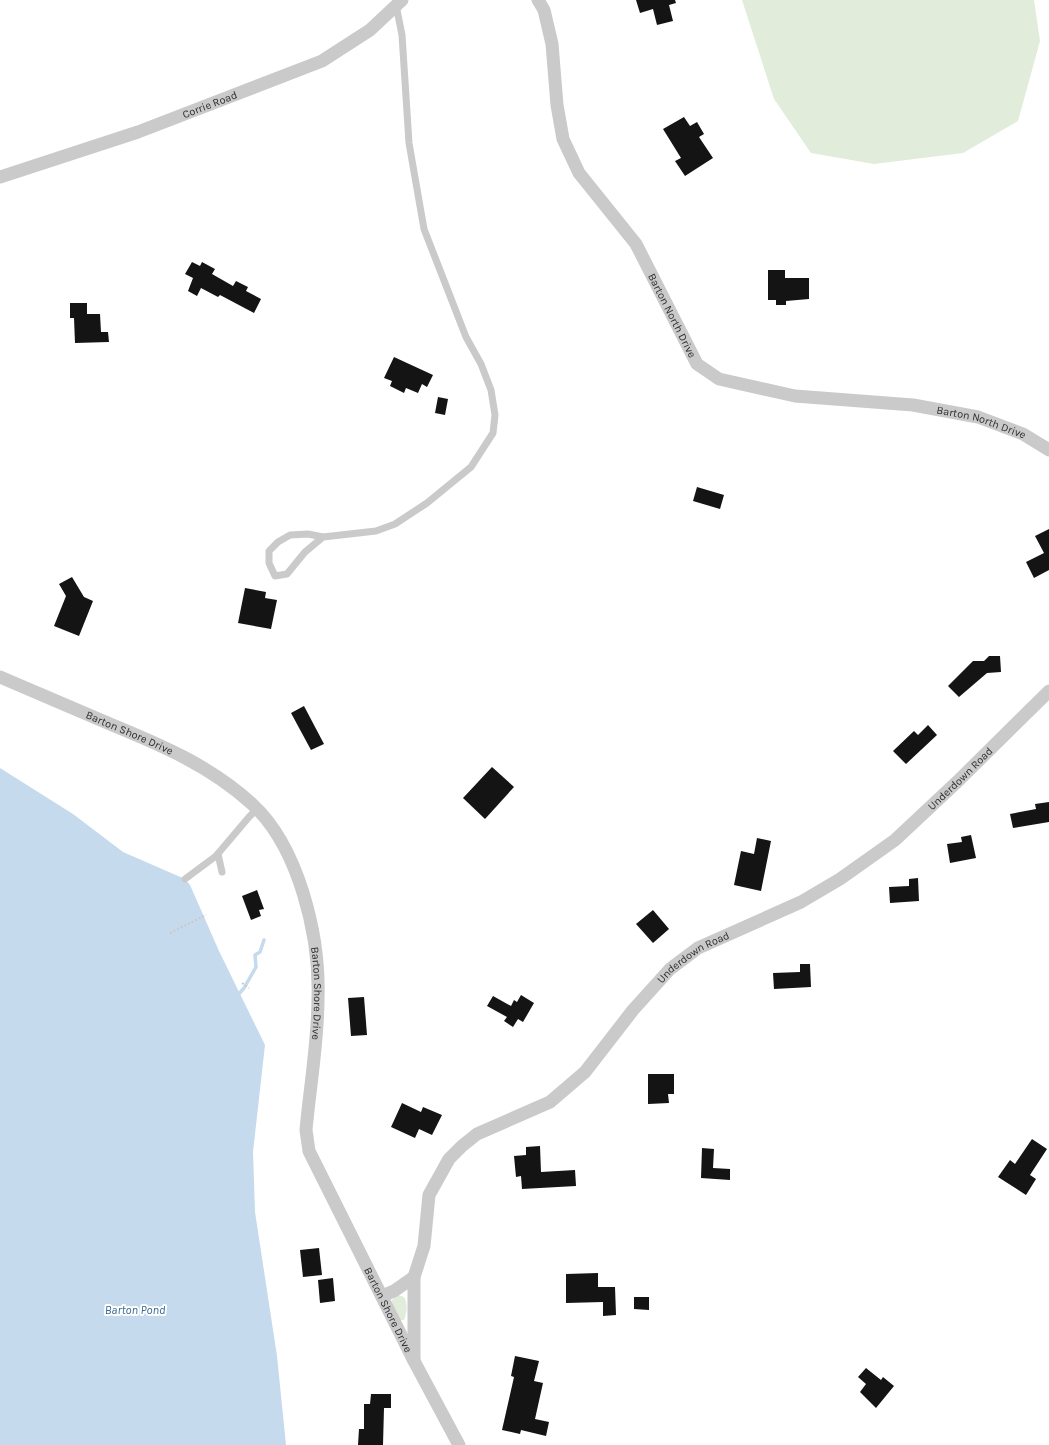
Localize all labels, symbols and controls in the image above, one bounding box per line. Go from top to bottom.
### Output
street label: Corrie Road [180,88,239,121]
street label: Barton North Drive [645,271,699,360]
street label: Barton North Drive [936,403,1029,441]
street label: Barton Shore Drive [84,708,176,757]
street label: Underdown Road [925,744,995,813]
street label: Underdown Road [654,928,731,986]
street label: Barton Shore Drive [309,946,325,1041]
street label: Barton Shore Drive [362,1265,415,1355]
water label: Barton Pond [105,1303,166,1317]

